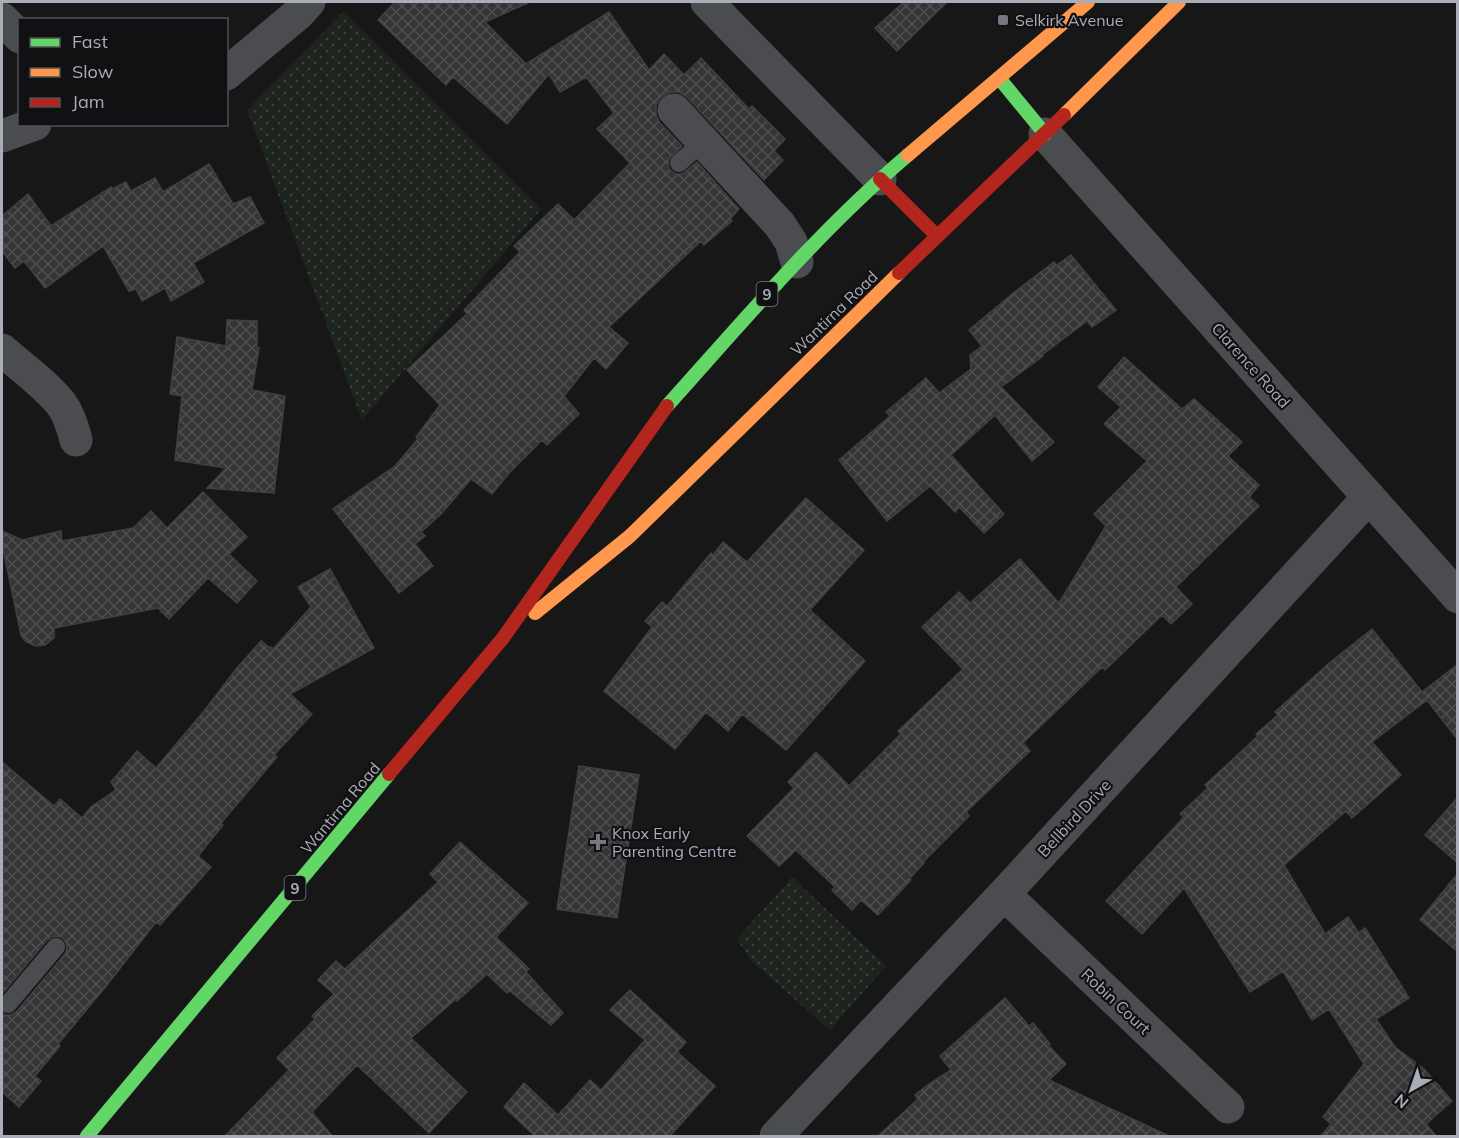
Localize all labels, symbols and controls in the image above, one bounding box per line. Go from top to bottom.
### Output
place label: Selkirk Avenue [1015,10,1123,30]
marker: Selkirk Avenue [996,13,1010,27]
legend [18,18,228,126]
text: Fast [72,30,108,53]
text: Slow [72,60,114,83]
text: Jam [72,90,105,113]
street label: Wantirna Road [786,266,882,360]
road number: 9 [756,282,777,306]
street label: Clarence Road [1207,318,1295,412]
street label: Wantirna Road [296,758,384,858]
street label: Bellbird Drive [1033,775,1115,861]
place label: Knox Early Parenting Centre [612,823,737,861]
marker: Knox Early Parenting Centre [589,833,607,851]
road number: 9 [284,876,306,900]
street label: Robin Court [1077,964,1155,1038]
north arrow [1381,1060,1441,1120]
text: N [1390,1090,1412,1113]

